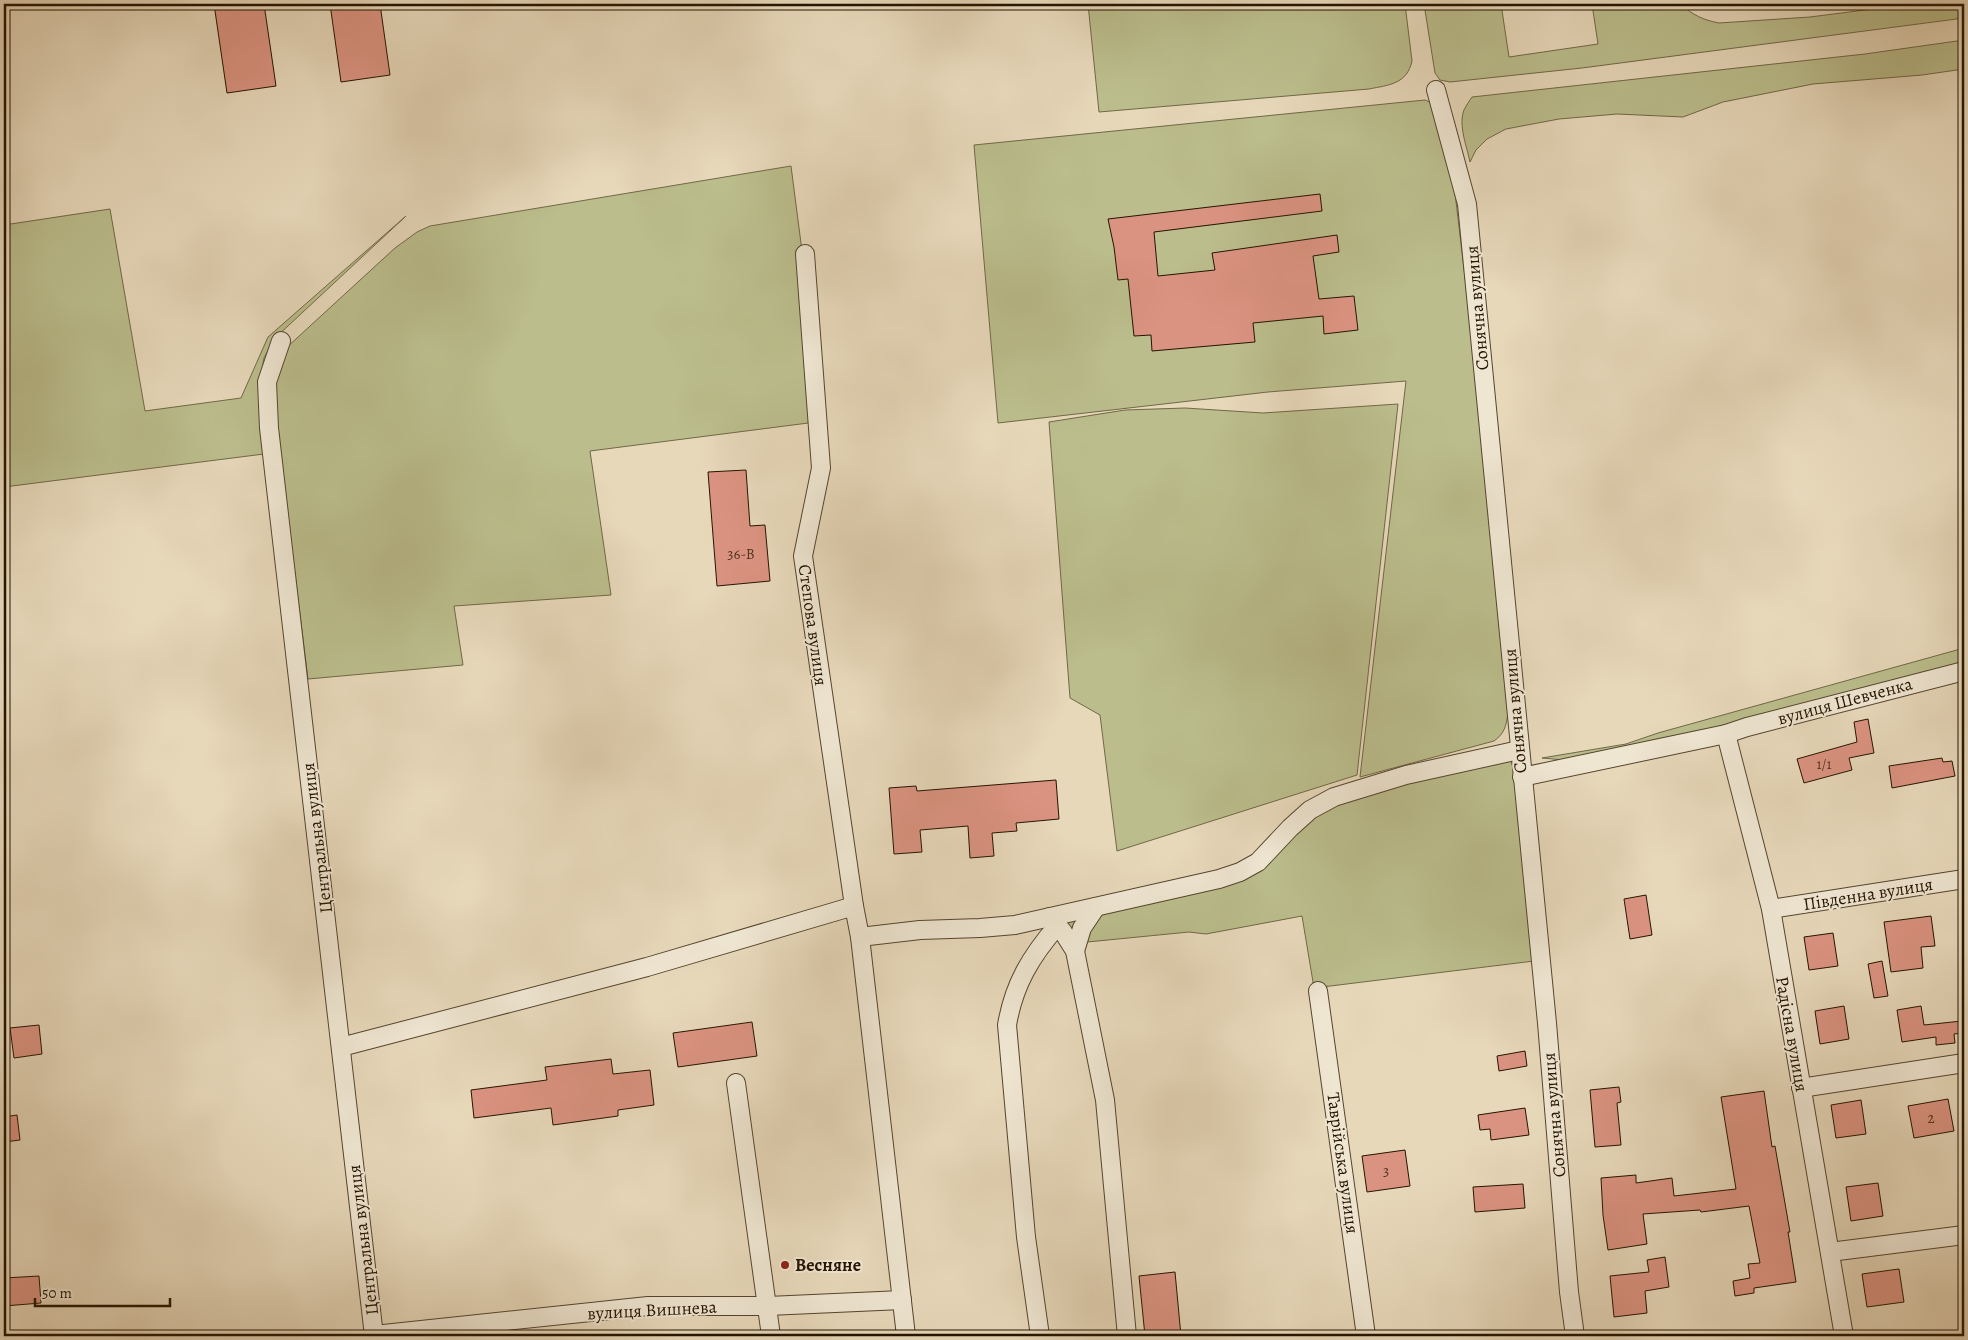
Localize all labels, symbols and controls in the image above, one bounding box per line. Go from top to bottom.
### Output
street label: Сонячна вулиця [1460,245,1494,371]
house number: 36-В [727,544,755,564]
street label: Степова вулиця [793,563,833,687]
street label: Сонячна вулиця [1498,648,1532,774]
street label: вулиця Шевченка [1775,671,1916,731]
house number: 1/1 [1816,754,1832,774]
street label: Центральна вулиця [296,761,338,915]
street label: Південна вулиця [1801,872,1935,916]
street label: Радісна вулиця [1770,974,1814,1094]
street label: Сонячна вулиця [1537,1052,1571,1178]
street label: Таврійська вулиця [1321,1091,1365,1235]
house number: 2 [1927,1108,1935,1128]
house number: 3 [1383,1161,1389,1181]
street label: Центральна вулиця [342,1163,384,1317]
place label: Весняне [795,1253,861,1277]
marker: Весняне [779,1259,791,1271]
scale bar [35,1275,170,1307]
text: 50 m [42,1283,72,1303]
street label: вулиця Вишнева [587,1295,718,1325]

